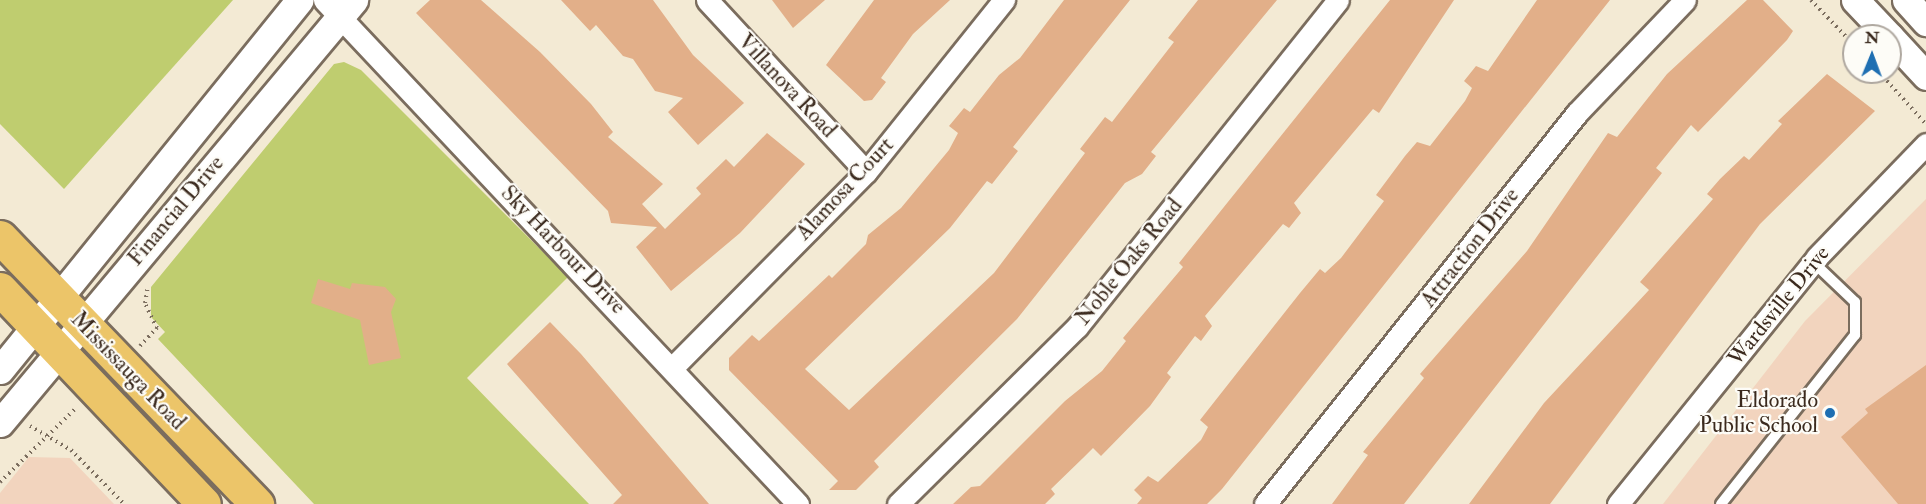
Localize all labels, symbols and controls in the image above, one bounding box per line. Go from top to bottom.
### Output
north arrow [1842,24,1902,84]
text: N [1865,28,1880,48]
street label: Villanova Road [732,29,842,143]
street label: Alamosa Court [791,132,899,246]
street label: Financial Drive [122,151,230,271]
street label: Sky Harbour Drive [495,180,631,320]
street label: Attraction Drive [1415,183,1525,313]
street label: Noble Oaks Road [1070,193,1188,331]
street label: Wardsville Drive [1723,241,1835,371]
street label: Mississauga Road [65,306,191,436]
place label: Eldorado Public School [1699,387,1818,439]
marker: Eldorado Public School [1823,406,1837,420]

